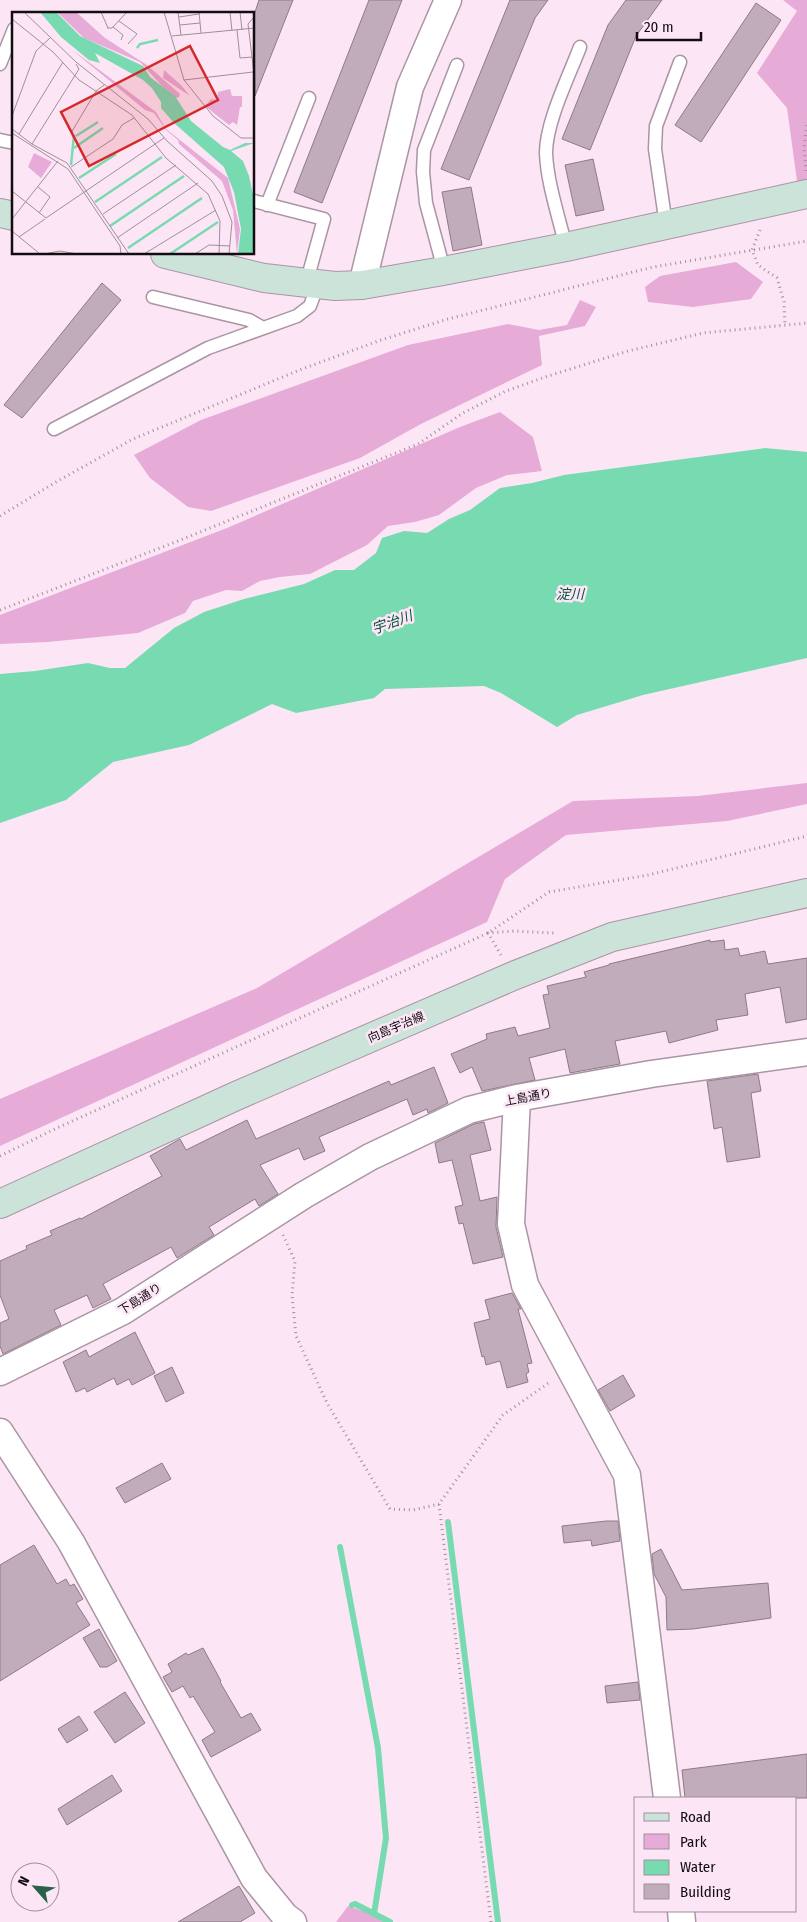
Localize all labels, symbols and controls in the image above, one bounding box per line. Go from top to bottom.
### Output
scale bar [637,10,701,42]
inset map [12,12,255,255]
text: 20 m [644,18,674,36]
water label: 淀川 [556,586,586,603]
water label: 宇治川 [370,607,417,638]
street label: 向島宇治線 [366,1009,426,1045]
street label: 上島通り [503,1086,553,1108]
street label: 下島通り [116,1280,164,1318]
legend [634,1797,797,1912]
text: Road [680,1808,711,1826]
text: Park [680,1833,707,1851]
text: Water [680,1858,716,1876]
north arrow [10,1862,60,1912]
text: N [14,1874,33,1889]
text: Building [680,1883,731,1901]

